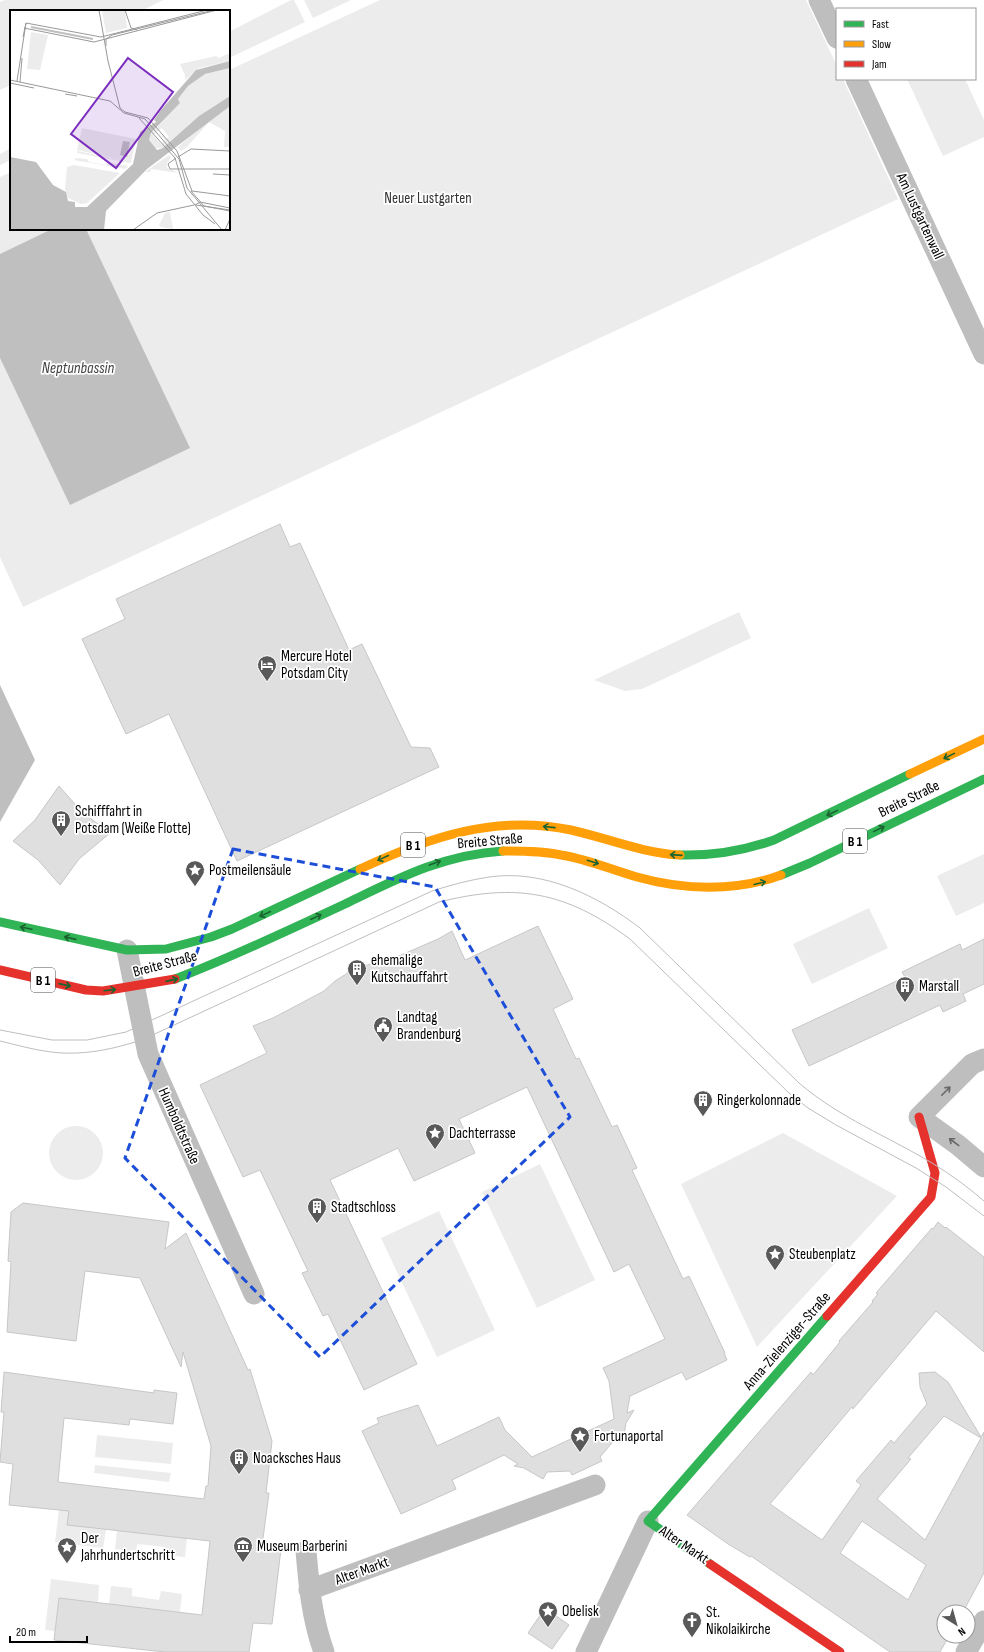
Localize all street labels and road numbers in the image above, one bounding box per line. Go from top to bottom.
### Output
street label: Am Lustgartenwall [891,169,948,262]
street label: Breite Straße [875,776,943,822]
street label: Breite Straße [456,829,524,853]
road number: B 1 [843,829,867,853]
road number: B 1 [401,833,425,857]
street label: Breite Straße [131,946,199,982]
road number: B 1 [31,968,55,992]
street label: Humboldtstraße [154,1085,204,1167]
street label: Anna-Zielenziger-Straße [738,1288,835,1395]
street label: Alter Markt [655,1521,713,1569]
street label: Alter Markt [332,1552,392,1590]

